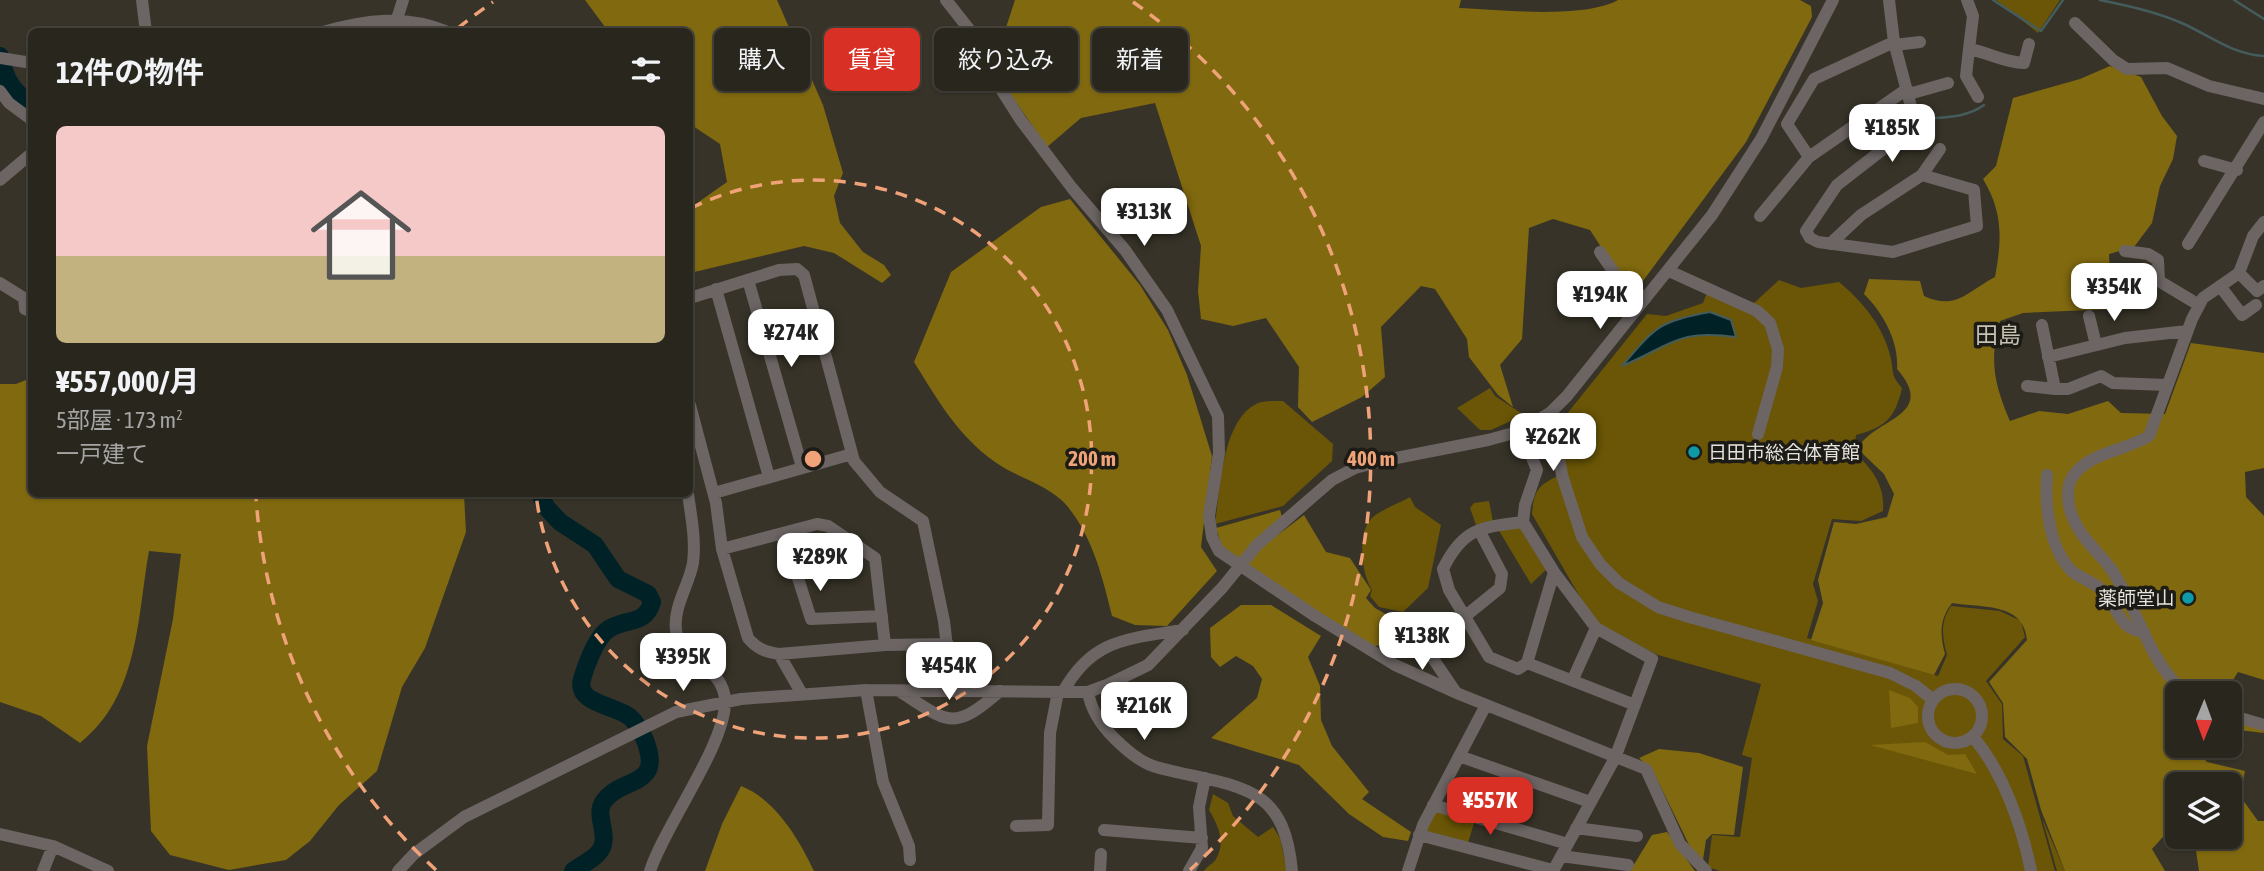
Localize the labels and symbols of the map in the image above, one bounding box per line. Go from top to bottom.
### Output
pin: ¥185K [1843,104,1941,164]
pin: ¥313K [1095,188,1193,248]
pin: ¥354K [2065,264,2163,323]
pin: ¥194K [1551,272,1649,331]
pin: ¥274K [742,310,840,369]
district label: 田島 [1975,322,2021,348]
pin: ¥262K [1504,414,1602,473]
place label: 日田市総合体育館 [1708,441,1860,463]
marker: 日田市総合体育館 [1686,444,1702,460]
text: 200 m [1068,446,1116,470]
text: 400 m [1346,446,1395,470]
centre of rings [801,447,825,471]
pin: ¥289K [771,534,869,593]
place label: 薬師堂山 [2098,587,2174,609]
marker: 薬師堂山 [2180,590,2196,606]
pin: ¥138K [1373,612,1471,672]
pin: ¥395K [634,634,732,693]
pin: ¥454K [900,642,998,702]
north arrow [2165,681,2242,758]
pin: ¥216K [1095,682,1193,742]
pin: ¥557K [1441,778,1539,837]

